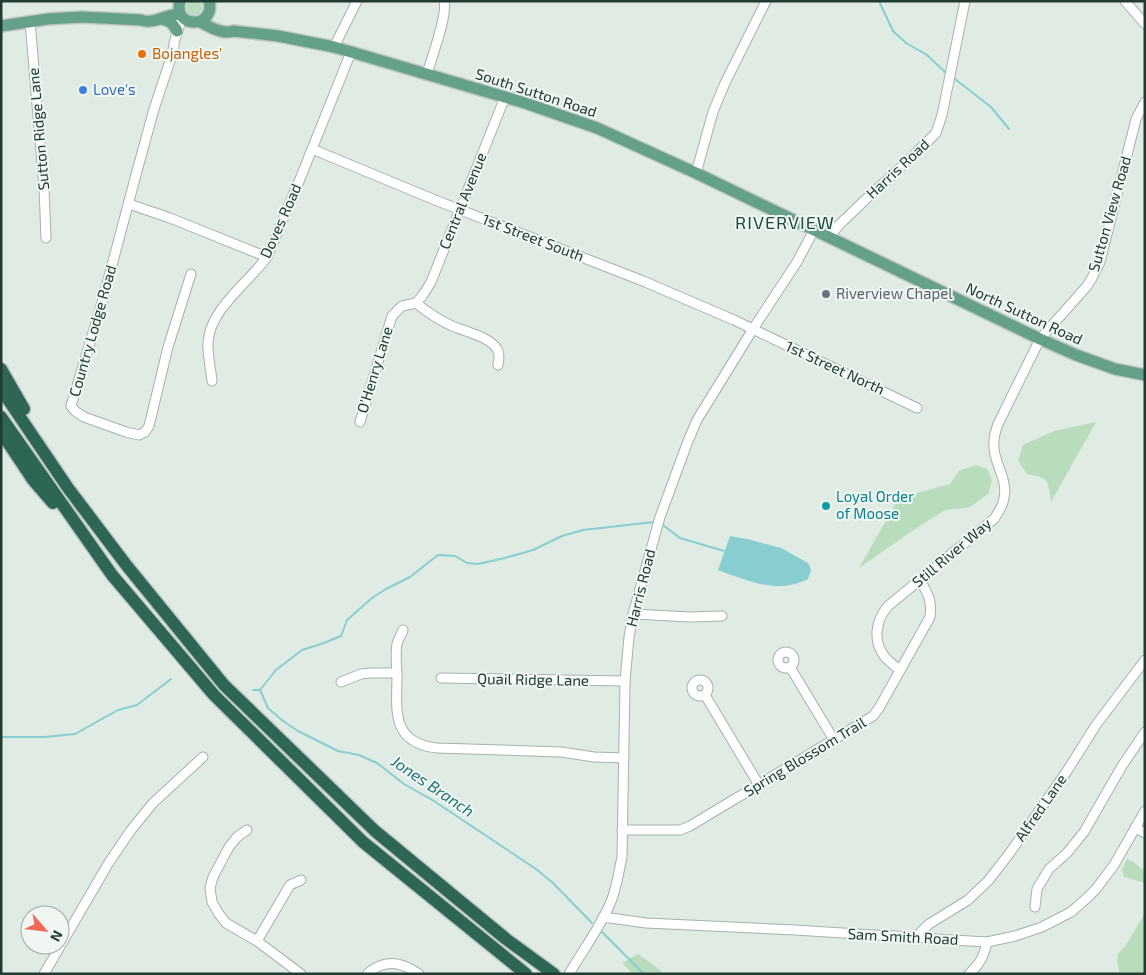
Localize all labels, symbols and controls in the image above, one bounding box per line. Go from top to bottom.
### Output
place label: Bojangles' [152,44,222,63]
marker: Bojangles' [136,48,148,60]
street label: South Sutton Road [473,64,599,120]
street label: Sutton Ridge Lane [24,67,52,191]
place label: Love's [93,80,136,98]
marker: Love's [77,84,89,96]
street label: Harris Road [862,135,933,202]
street label: Central Avenue [435,150,490,252]
street label: Sutton View Road [1084,154,1134,274]
street label: Doves Road [256,180,305,261]
street label: 1st Street South [480,209,587,265]
district label: RIVERVIEW [735,211,835,233]
street label: Country Lodge Road [65,263,119,399]
street label: North Sutton Road [963,278,1086,348]
place label: Riverview Chapel [836,284,953,302]
marker: Riverview Chapel [820,288,832,300]
street label: O'Henry Lane [352,324,396,415]
street label: 1st Street North [783,336,888,398]
place label: Loyal Order of Moose [836,487,914,522]
marker: Loyal Order of Moose [820,500,832,512]
street label: Still River Way [908,514,995,590]
street label: Harris Road [622,547,658,629]
street label: Quail Ridge Lane [477,669,589,690]
street label: Spring Blossom Trail [740,712,869,800]
water label: Jones Branch [388,750,478,820]
street label: Alfred Lane [1010,770,1070,845]
north arrow [20,905,70,955]
street label: Sam Smith Road [847,924,959,948]
text: N [47,928,67,945]

